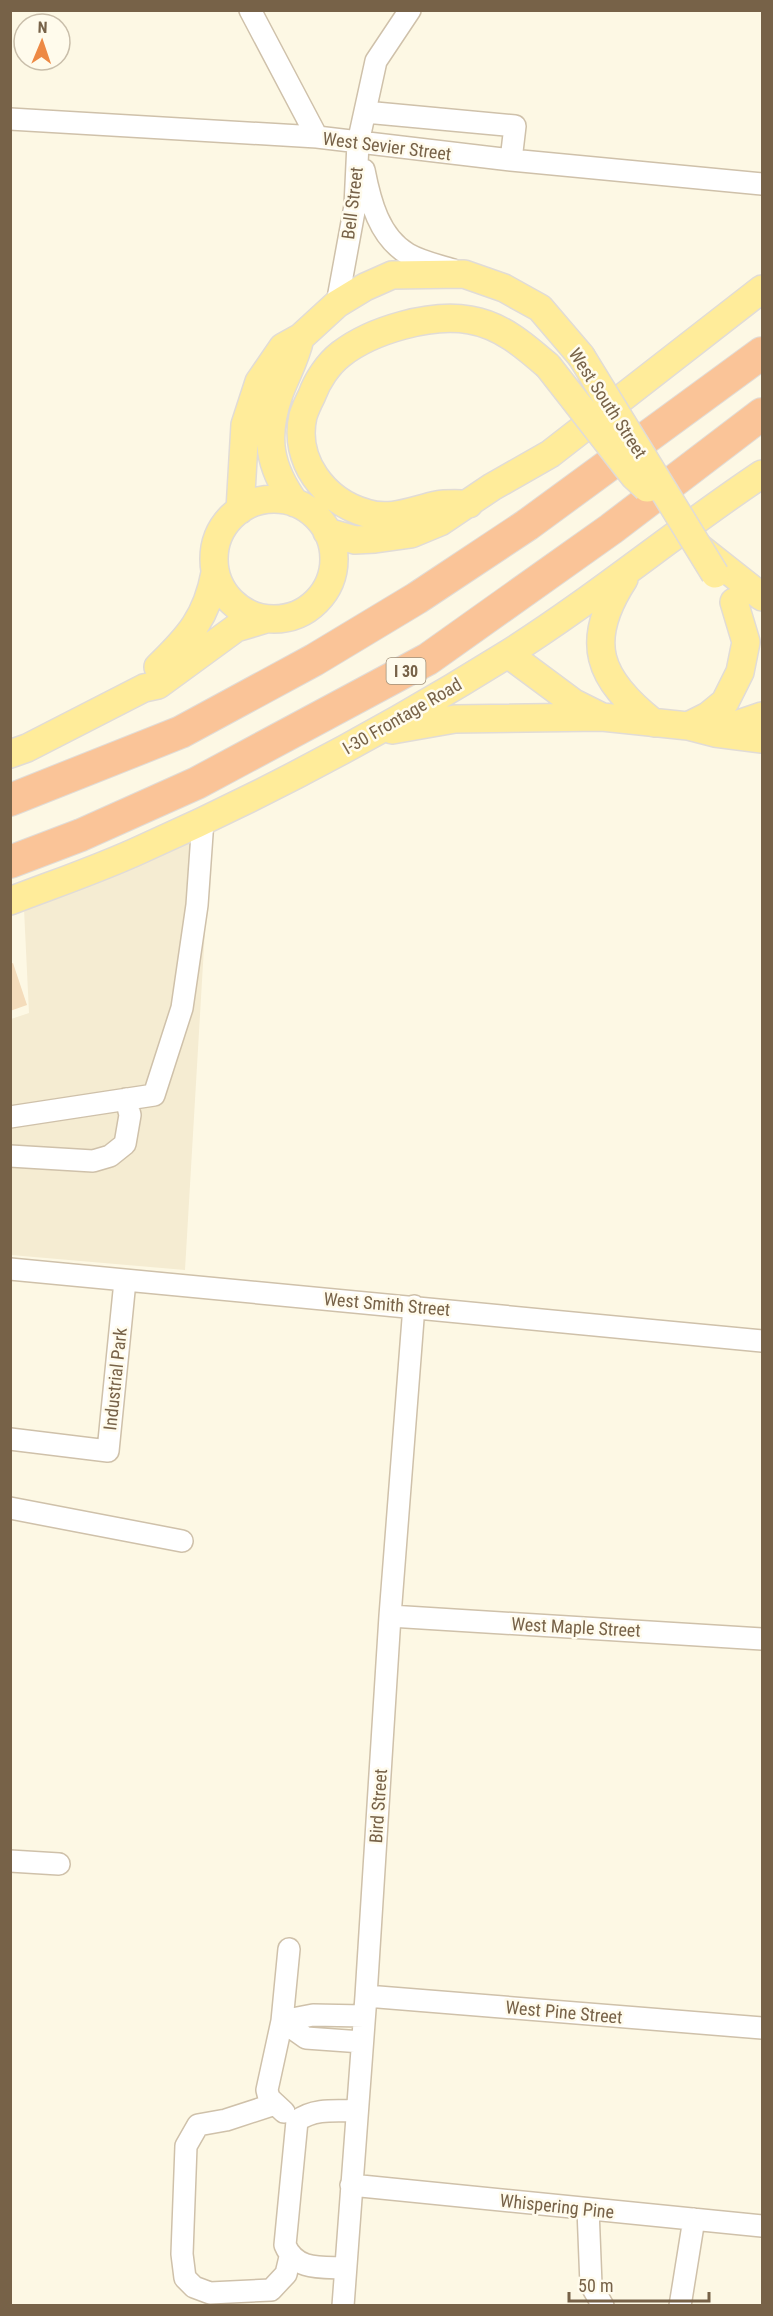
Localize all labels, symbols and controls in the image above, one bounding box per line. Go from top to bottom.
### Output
north arrow [12,12,72,72]
text: N [37,18,48,37]
street label: West Sevier Street [322,128,452,164]
street label: Bell Street [337,166,367,240]
street label: West South Street [565,344,651,462]
road number: I 30 [386,658,426,684]
street label: I-30 Frontage Road [339,673,465,759]
street label: West Smith Street [323,1288,451,1320]
street label: Industrial Park [99,1327,131,1431]
street label: West Maple Street [511,1613,641,1641]
street label: Bird Street [365,1768,391,1844]
street label: West Pine Street [505,1996,623,2028]
street label: Whispering Pine [499,2190,615,2222]
scale bar [569,2265,708,2303]
text: 50 m [578,2275,613,2296]

